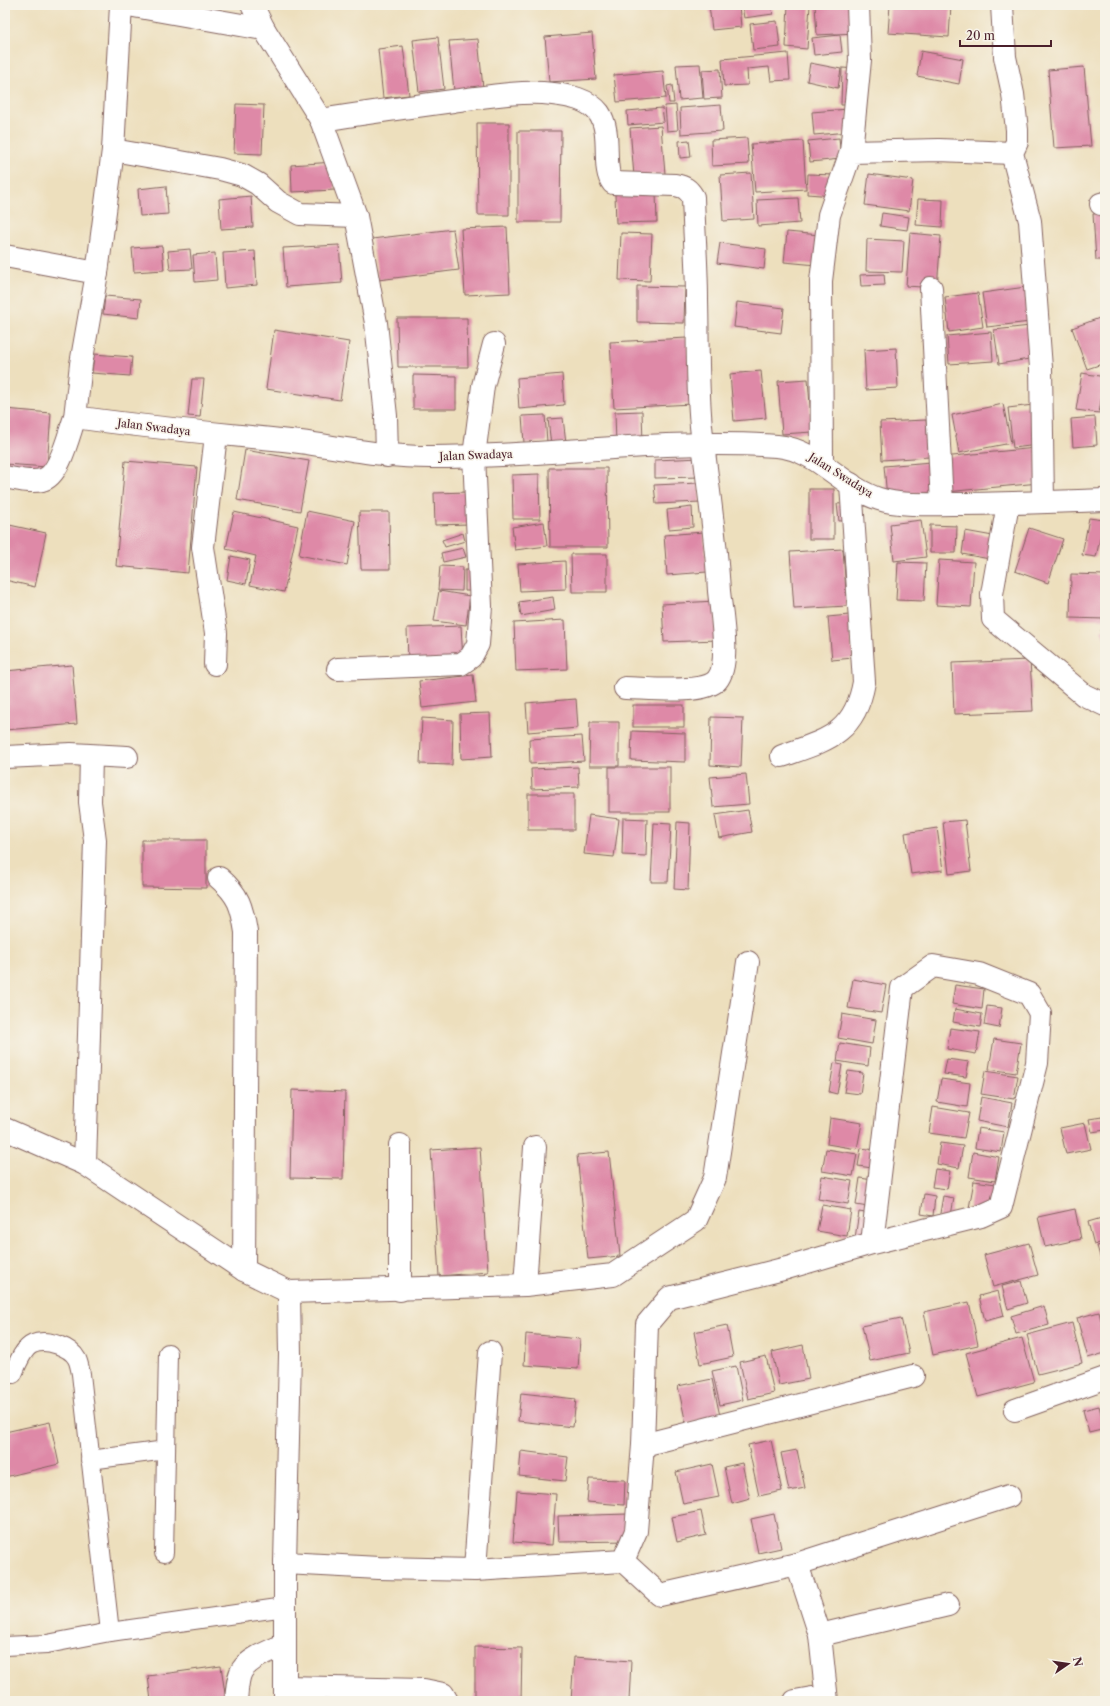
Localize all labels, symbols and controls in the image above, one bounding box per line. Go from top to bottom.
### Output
scale bar [960,22,1051,48]
text: 20 m [966,28,995,43]
street label: Jalan Swadaya [115,415,191,438]
street label: Jalan Swadaya [437,447,513,463]
street label: Jalan Swadaya [804,449,876,500]
north arrow [1048,1644,1088,1684]
text: N [1070,1656,1086,1668]

